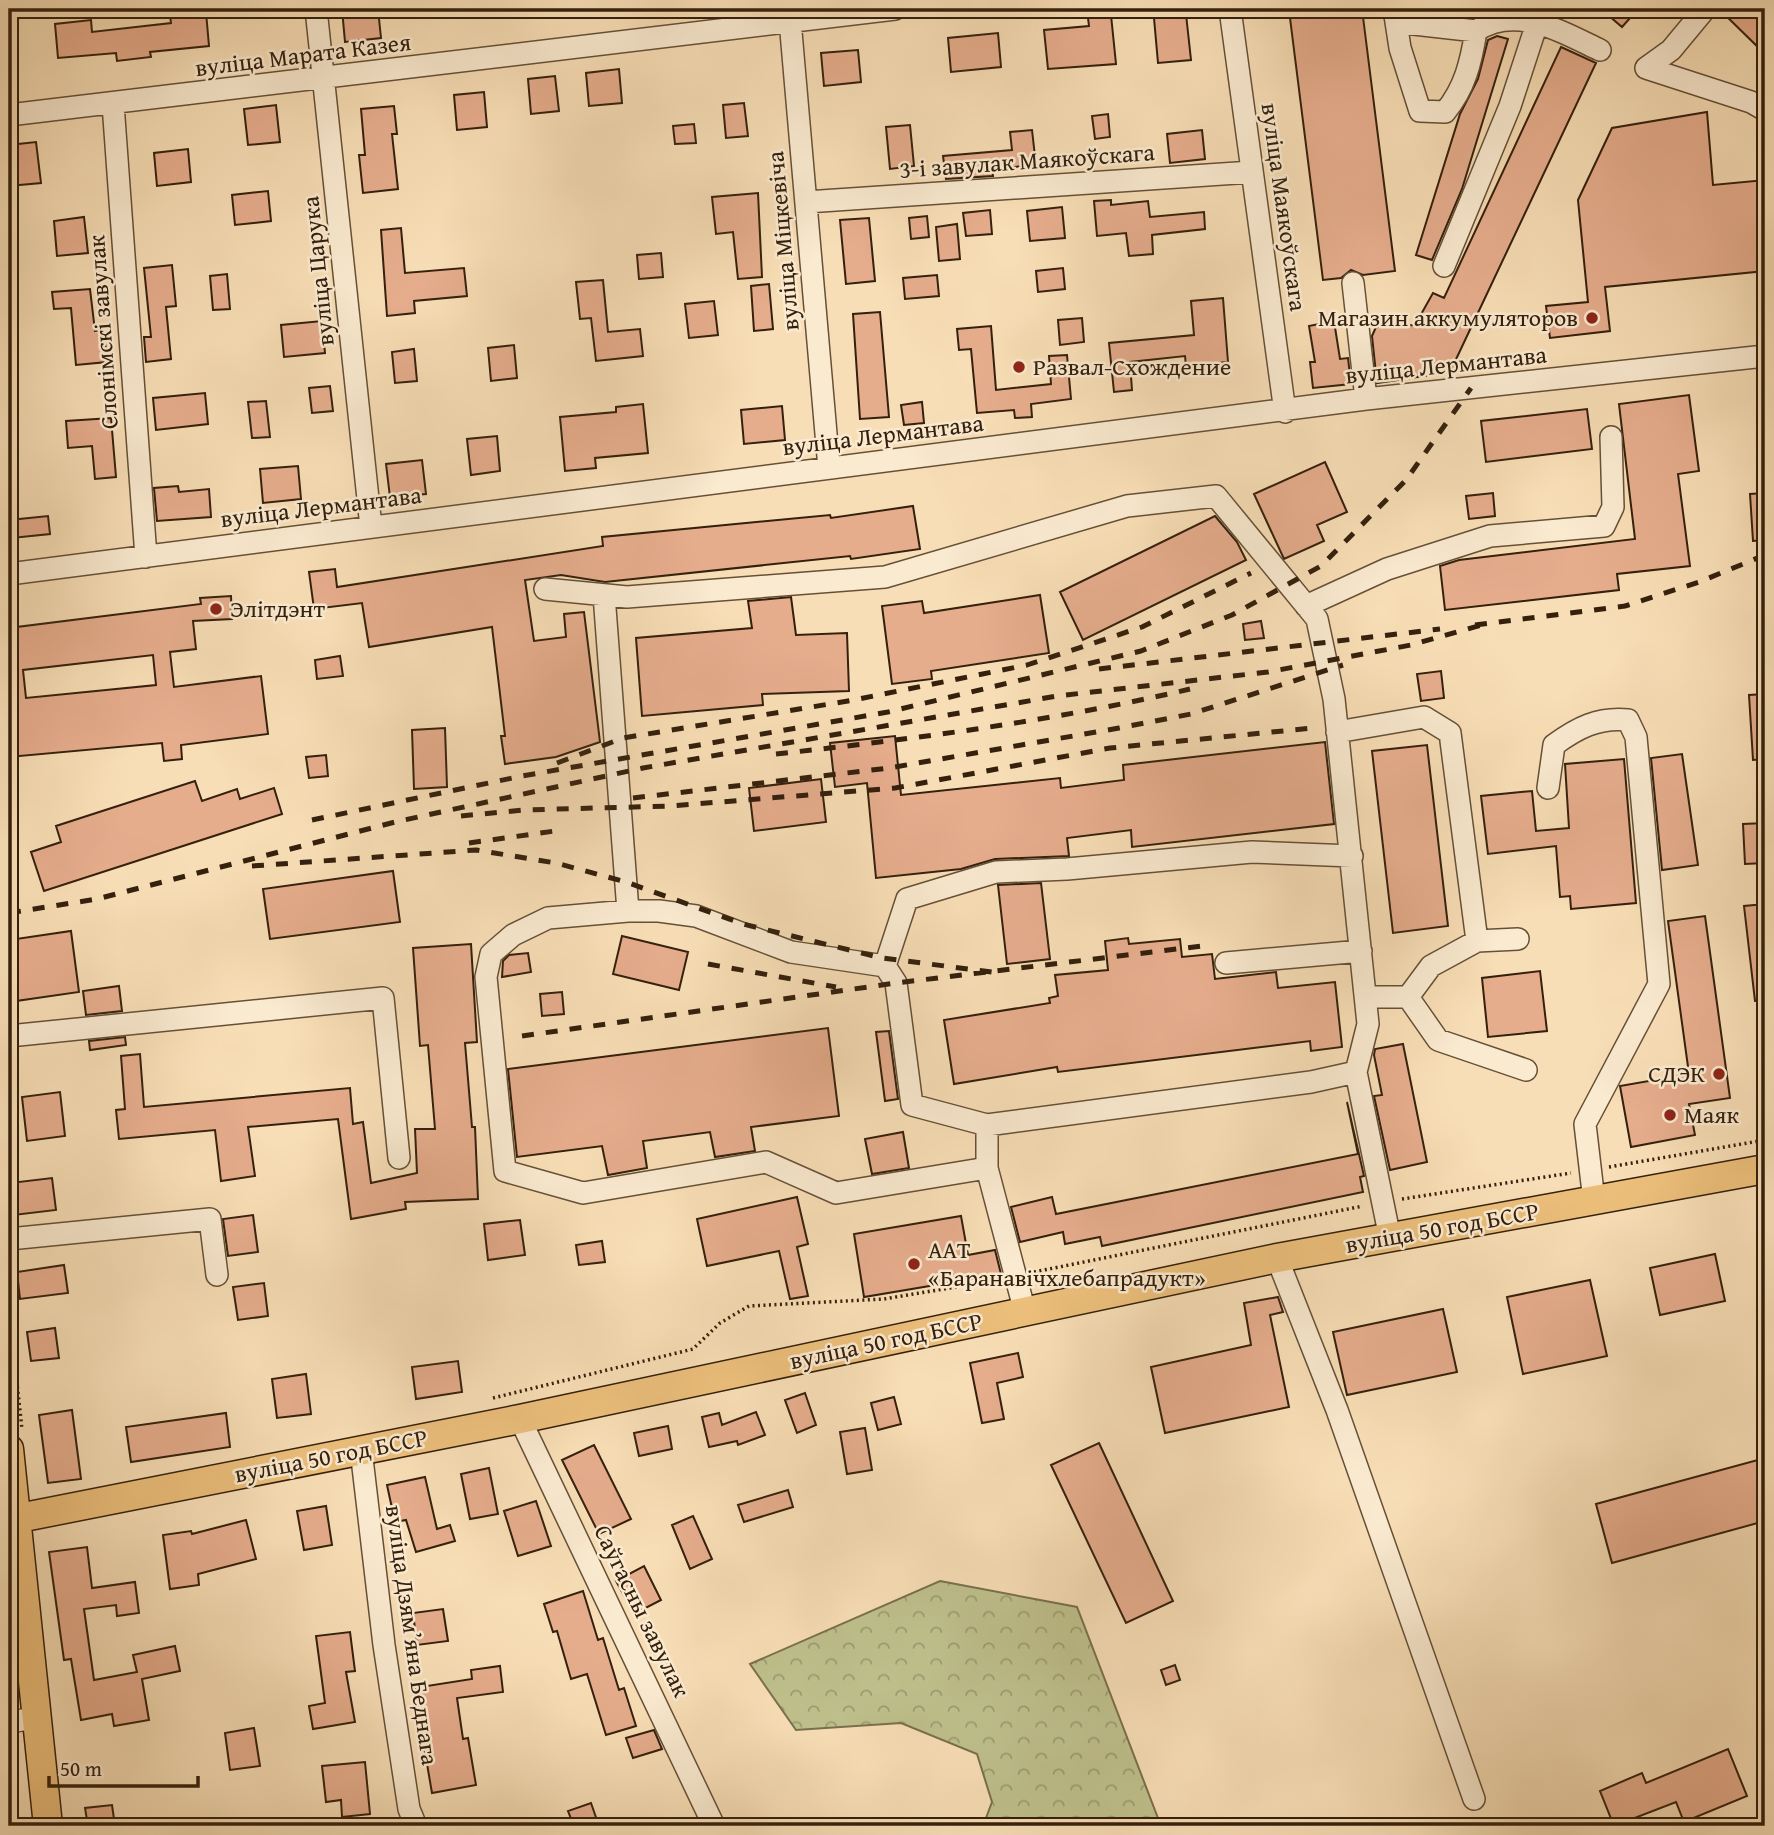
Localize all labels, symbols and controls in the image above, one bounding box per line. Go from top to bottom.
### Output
street label: вуліца Марата Казея [193,24,413,85]
street label: вуліца Маякоўскага [1253,101,1317,314]
street label: 3-і завулак Маякоўскага [898,134,1156,187]
street label: вуліца Міцкевіча [757,149,808,332]
street label: вуліца Царука [292,194,343,348]
street label: Слонімскі завулак [78,233,127,430]
place label: Магазин аккумуляторов [1318,300,1578,335]
marker: Магазин аккумуляторов [1584,310,1600,326]
street label: вуліца Лермантава [1344,336,1549,392]
place label: Развал-Схождение [1033,349,1231,384]
marker: Развал-Схождение [1011,359,1027,375]
street label: вуліца Лермантава [780,405,986,464]
street label: вуліца Лермантава [218,477,424,536]
place label: Элітдэнт [230,591,325,626]
marker: Элітдэнт [208,601,224,617]
place label: СДЭК [1648,1056,1705,1091]
marker: СДЭК [1711,1066,1727,1082]
place label: Маяк [1684,1097,1739,1132]
marker: Маяк [1662,1107,1678,1123]
street label: вуліца 50 год БССР [1342,1193,1541,1262]
place label: ААТ «Баранавічхлебапрадукт» [928,1232,1206,1295]
marker: ААТ «Баранавічхлебапрадукт» [906,1256,922,1272]
street label: вуліца 50 год БССР [786,1303,985,1378]
street label: вуліца 50 год БССР [231,1420,430,1491]
street label: вуліца Дзямʼяна Беднага [377,1503,448,1768]
street label: Саўгасны завулак [586,1519,700,1703]
scale bar [49,1744,198,1788]
text: 50 m [60,1753,102,1784]

